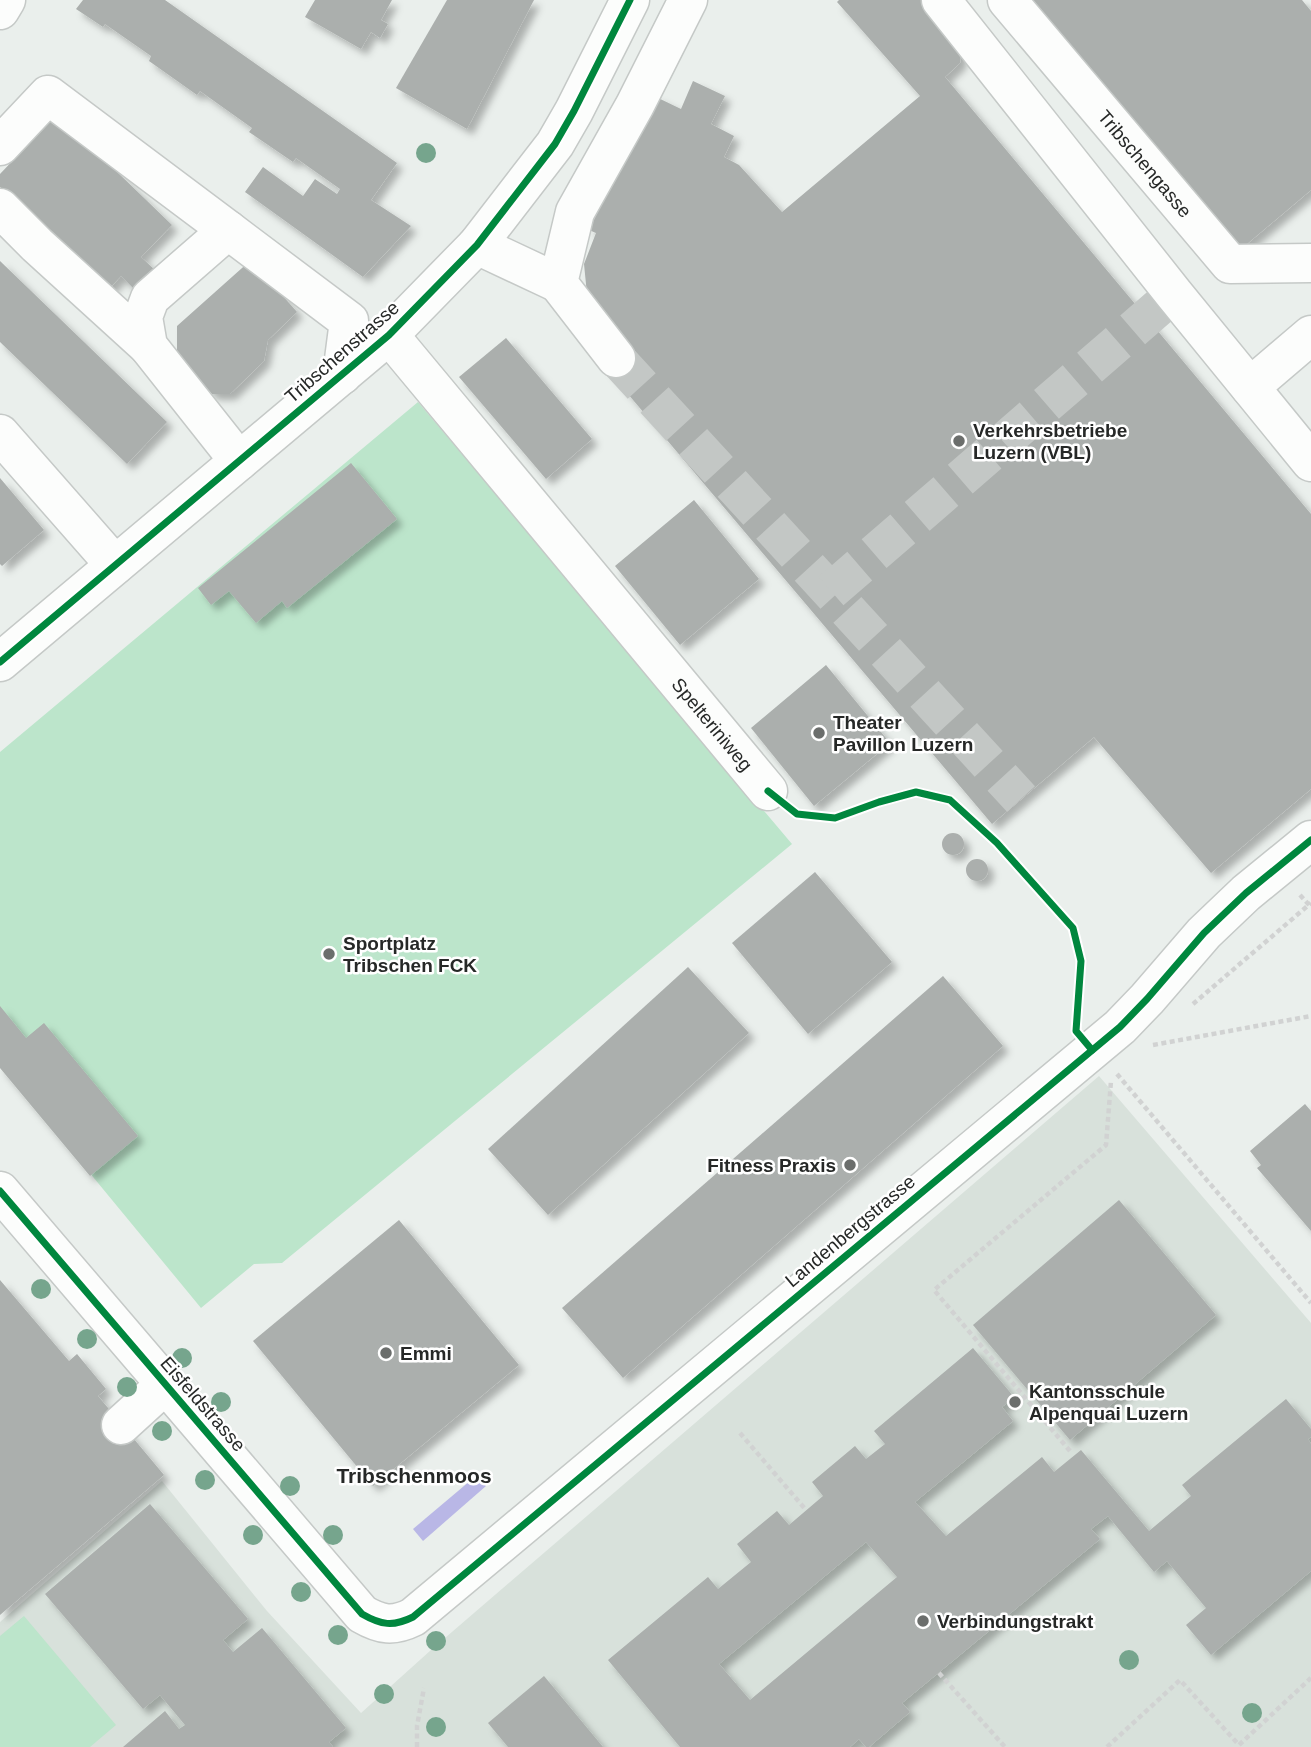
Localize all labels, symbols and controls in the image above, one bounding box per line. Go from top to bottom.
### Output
street label: Tribschengasse [1094,106,1196,221]
street label: Tribschenstrasse [281,297,403,407]
place label: Verkehrsbetriebe Luzern (VBL) [973,420,1127,463]
marker: Verkehrsbetriebe Luzern (VBL) [951,433,967,449]
street label: Spelteriniweg [668,674,757,775]
place label: Theater Pavillon Luzern [833,712,973,755]
marker: Theater Pavillon Luzern [811,725,827,741]
place label: Sportplatz Tribschen FCK [343,933,477,976]
marker: Sportplatz Tribschen FCK [321,946,337,962]
place label: Fitness Praxis [707,1155,836,1176]
marker: Fitness Praxis [842,1157,858,1173]
street label: Landenbergstrasse [781,1171,919,1291]
place label: Emmi [400,1343,452,1364]
marker: Emmi [378,1345,394,1361]
street label: Eisfeldstrasse [156,1352,250,1456]
place label: Kantonsschule Alpenquai Luzern [1029,1381,1188,1424]
marker: Kantonsschule Alpenquai Luzern [1007,1394,1023,1410]
district label: Tribschenmoos [336,1464,492,1487]
place label: Verbindungstrakt [937,1611,1094,1632]
marker: Verbindungstrakt [915,1613,931,1629]

